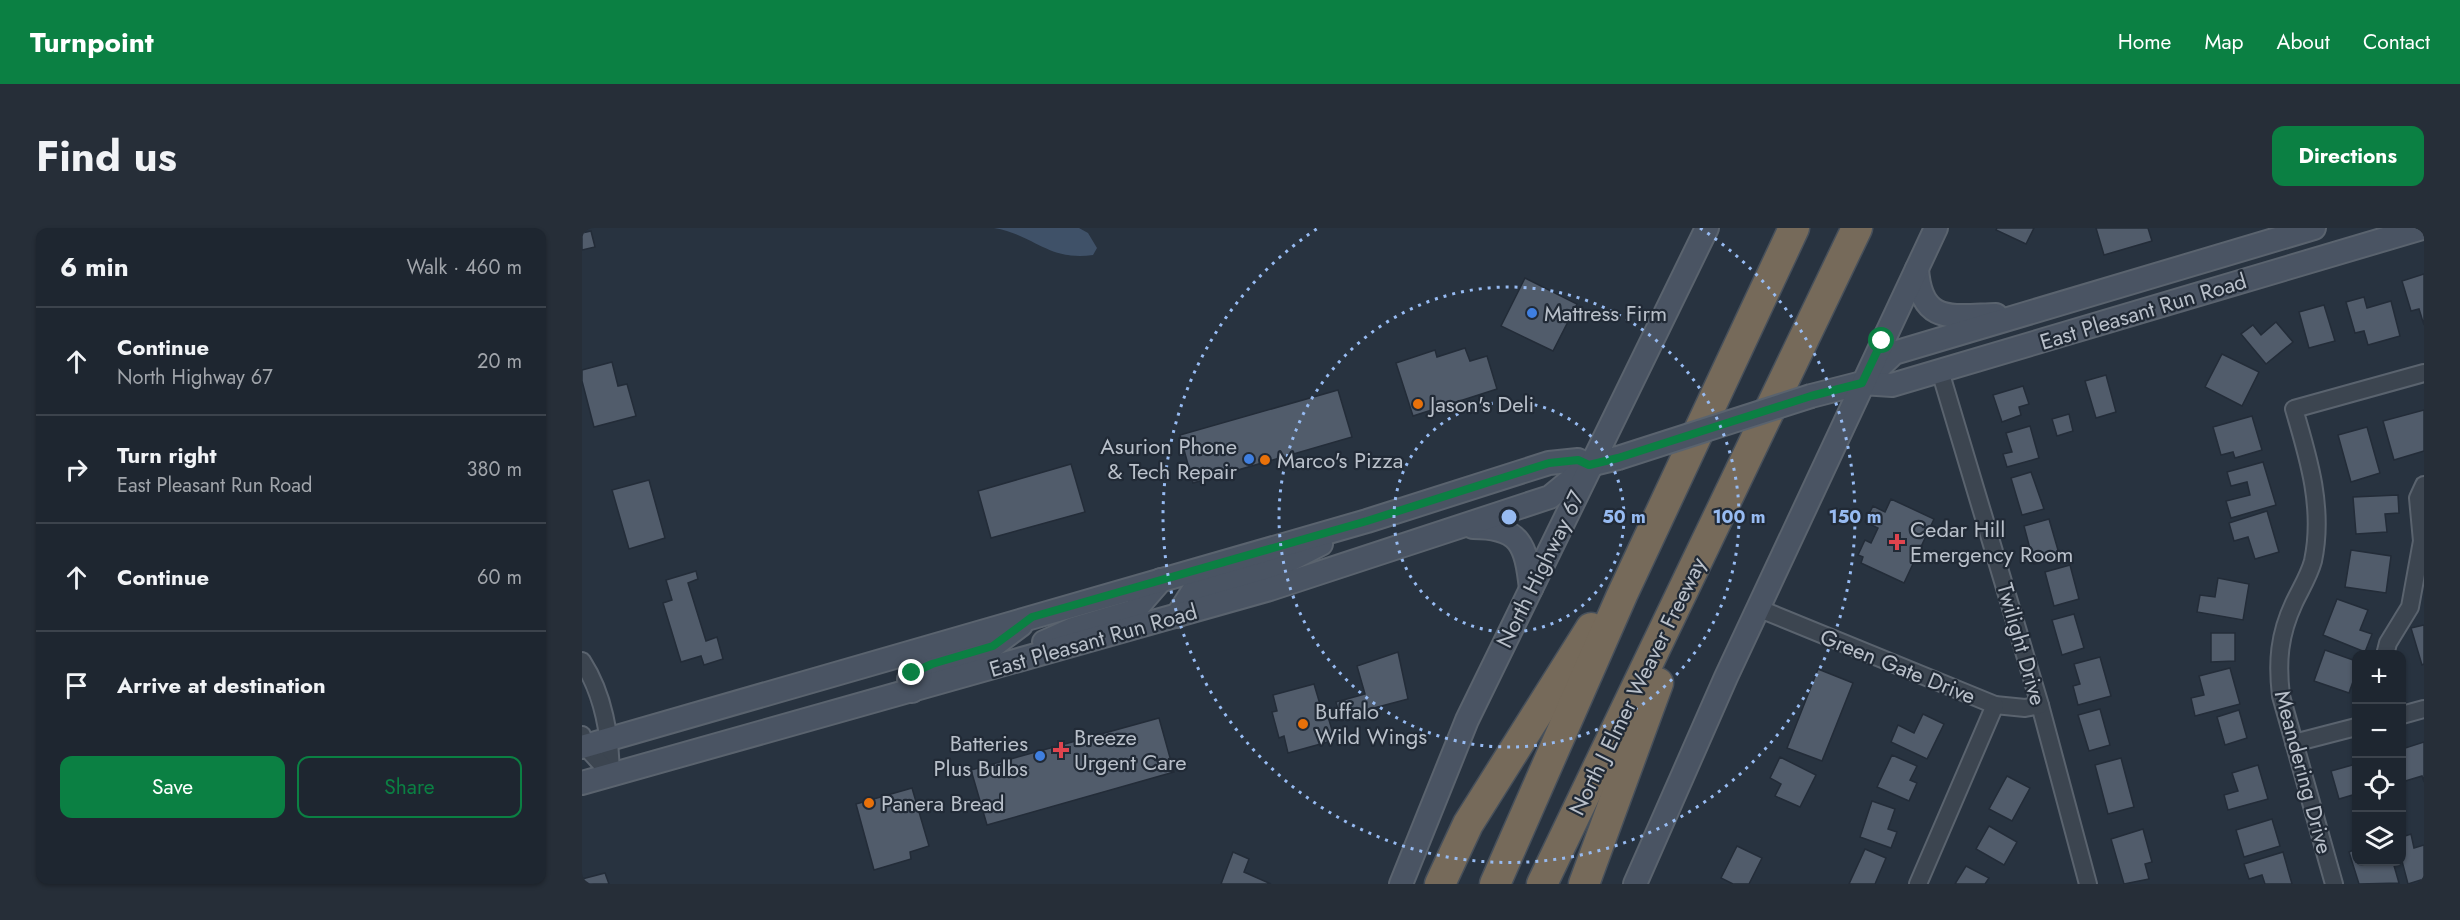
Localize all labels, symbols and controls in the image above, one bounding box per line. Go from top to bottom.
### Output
text: Turnpoint [30,22,154,63]
text: Home [2118,27,2171,57]
text: Map [2204,27,2244,57]
text: About [2277,27,2330,57]
text: Contact [2363,27,2430,57]
text: Find us [36,126,177,187]
button: Directions [2272,126,2424,186]
text: 6 min [60,248,129,286]
text: Walk · 460 m [406,253,522,282]
street label: East Pleasant Run Road [2036,264,2250,358]
place label: Mattress Firm [1544,297,1667,329]
marker: Mattress Firm [1525,306,1539,320]
route start [1868,327,1894,353]
text: Continue [117,331,209,363]
icon: ahead [60,345,93,378]
text: 20 m [477,347,522,376]
text: North Highway 67 [117,363,273,392]
place label: Jason's Deli [1427,388,1534,420]
marker: Jason's Deli [1411,397,1425,411]
place label: Asurion Phone & Tech Repair [1100,430,1237,487]
text: Turn right [117,439,217,471]
place label: Marco's Pizza [1277,444,1403,476]
marker: Asurion Phone & Tech Repair [1242,452,1256,466]
icon: right [60,453,93,486]
marker: Marco's Pizza [1258,453,1272,467]
text: 380 m [467,455,522,484]
text: East Pleasant Run Road [117,471,312,500]
street label: North Highway 67 [1488,485,1592,653]
text: 50 m [1602,504,1646,530]
text: 100 m [1712,504,1766,530]
text: 150 m [1829,504,1881,530]
centre of rings [1499,507,1519,527]
place label: Cedar Hill Emergency Room [1910,513,2074,570]
marker: Cedar Hill Emergency Room [1888,533,1906,551]
street label: North J Elmer Weaver Freeway [1560,551,1714,820]
icon: ahead [60,561,93,594]
text: Continue [117,561,209,593]
text: 60 m [477,563,522,592]
street label: Twilight Drive [1989,579,2055,709]
street label: East Pleasant Run Road [985,595,1201,685]
street label: Green Gate Drive [1816,620,1980,712]
map controls [2352,650,2406,866]
button: + [2352,650,2406,704]
route end [898,659,924,685]
icon: arrive [60,669,93,702]
text: Arrive at destination [117,669,326,701]
street label: Meandering Drive [2267,687,2341,857]
place label: Buffalo Wild Wings [1315,695,1427,752]
button: − [2352,704,2406,758]
marker: Buffalo Wild Wings [1296,717,1310,731]
place label: Breeze Urgent Care [1074,721,1187,778]
place label: Batteries Plus Bulbs [934,727,1028,784]
marker: Breeze Urgent Care [1052,741,1070,759]
marker: Batteries Plus Bulbs [1033,749,1047,763]
button: Save [60,756,285,818]
button: Share [297,756,522,818]
button: locate [2352,758,2406,812]
place label: Panera Bread [881,787,1005,819]
marker: Panera Bread [862,796,876,810]
button: layers [2352,812,2406,866]

